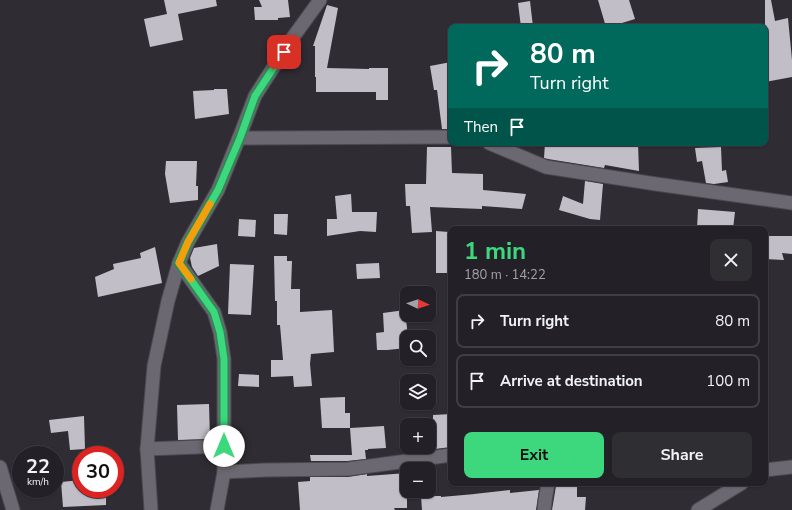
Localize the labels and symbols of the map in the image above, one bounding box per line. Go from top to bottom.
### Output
pin [267,35,301,69]
north arrow [400,286,436,322]
position arrow [203,425,245,467]
speed limit sign: 30 [72,446,124,498]

